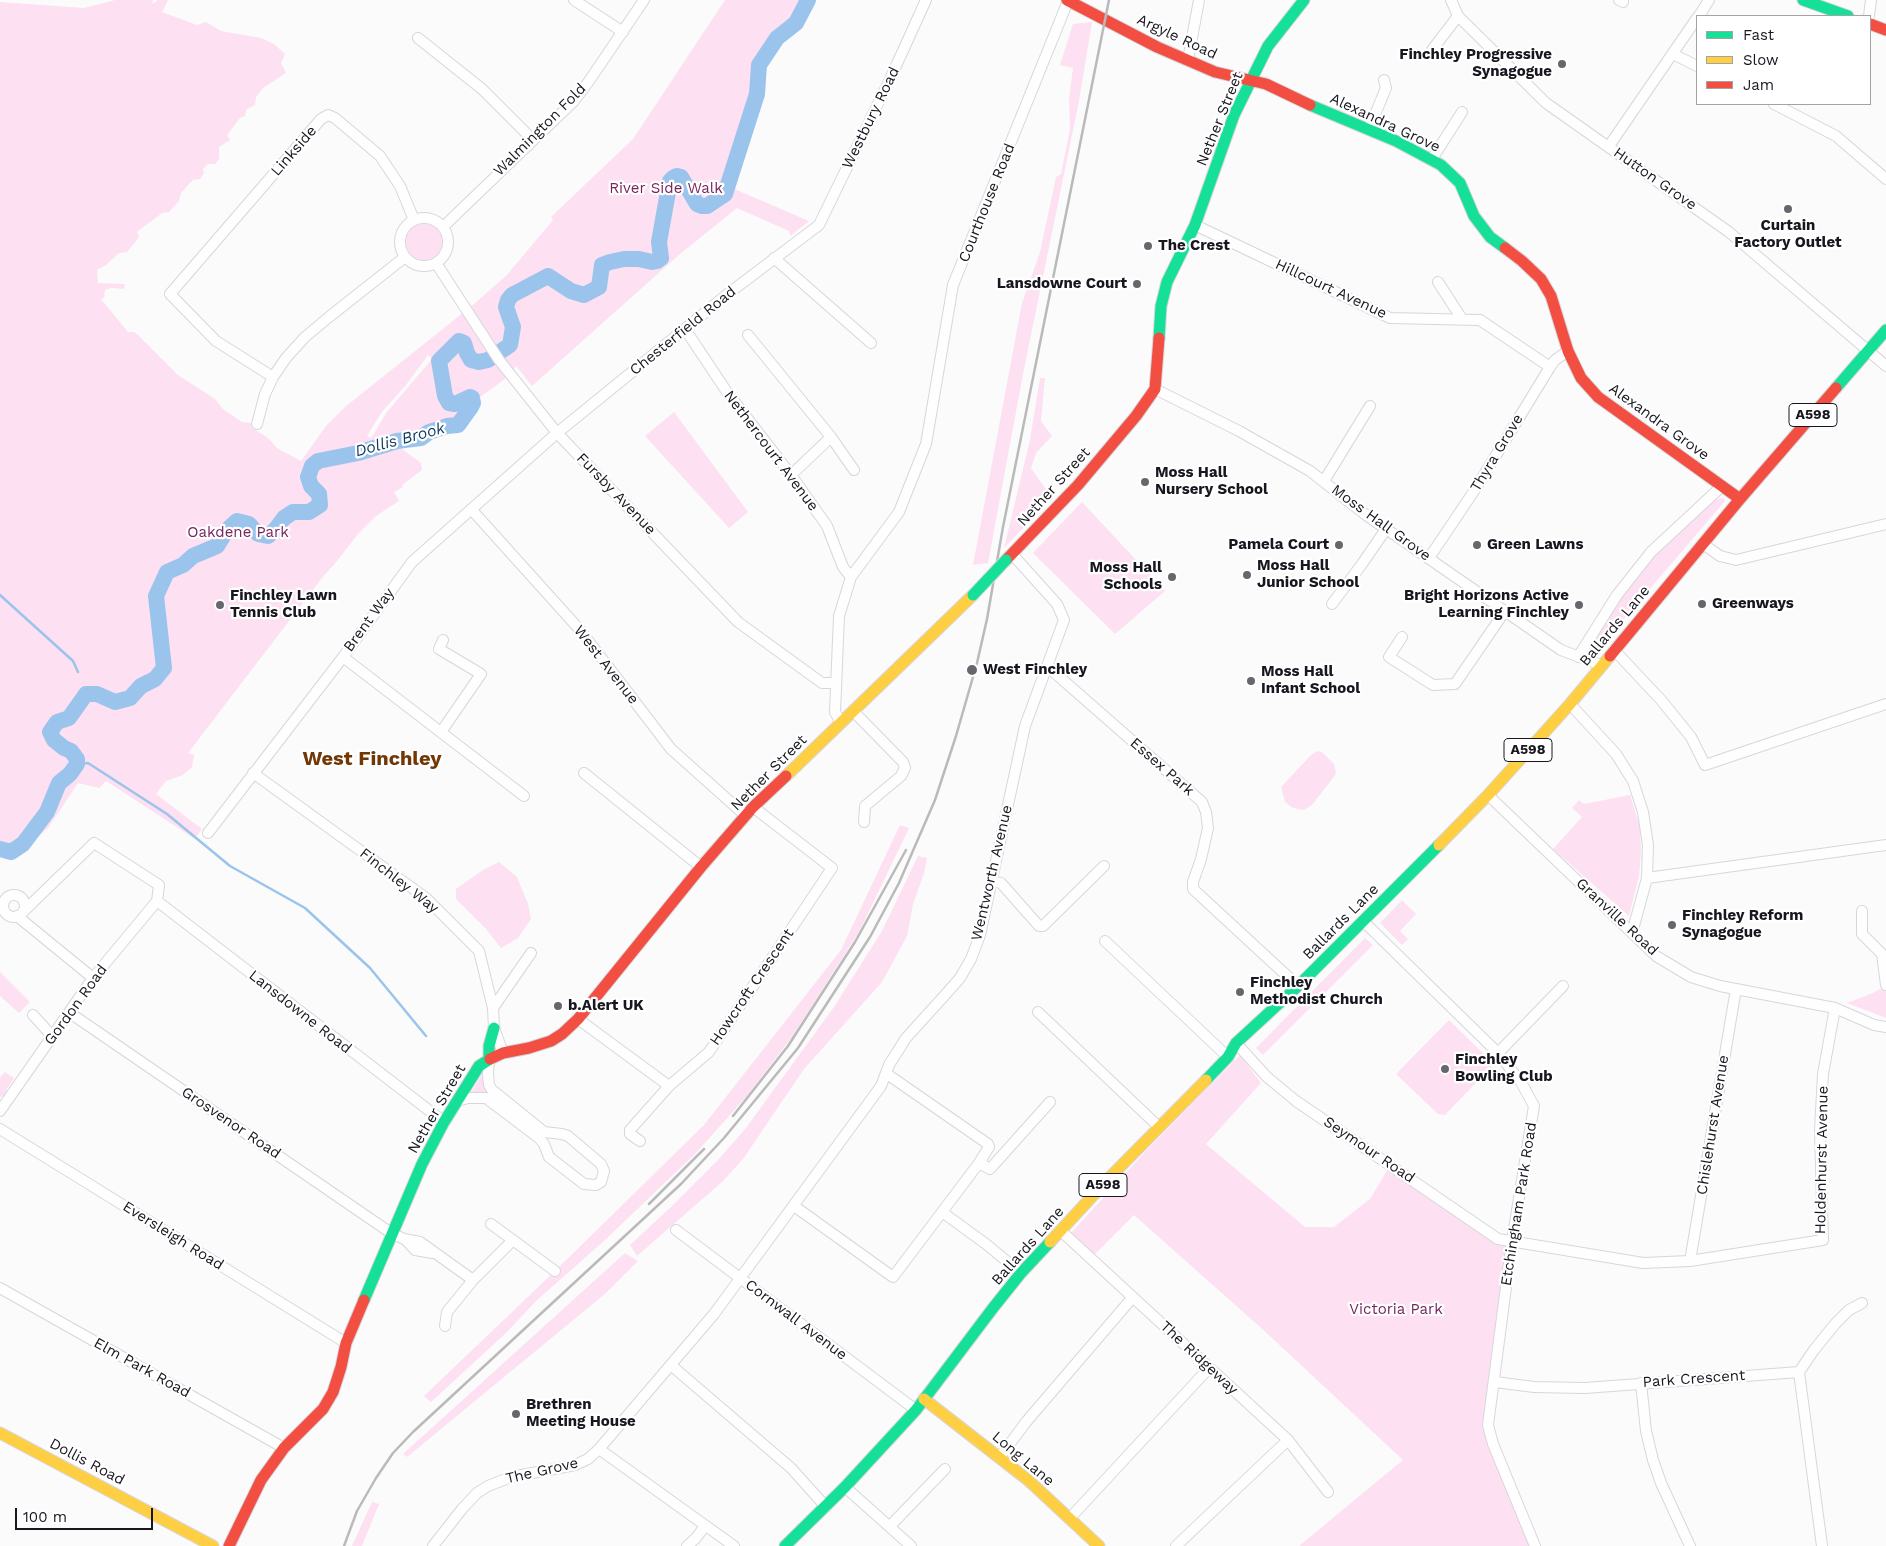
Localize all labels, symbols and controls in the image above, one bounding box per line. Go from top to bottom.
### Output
street label: Argyle Road [1134,11,1220,63]
legend [1696,15,1871,105]
text: Fast [1743,26,1774,44]
place label: Finchley Progressive Synagogue [1399,46,1552,81]
text: Slow [1743,51,1779,69]
marker: Finchley Progressive Synagogue [1556,58,1568,70]
street label: Westbury Road [839,64,903,172]
street label: Nether Street [1193,69,1247,169]
text: Jam [1743,76,1774,94]
street label: Walmington Fold [490,80,590,180]
street label: Alexandra Grove [1327,90,1443,156]
street label: Linkside [267,122,321,180]
street label: Courthouse Road [955,141,1019,265]
street label: Hutton Grove [1610,144,1700,214]
park label: River Side Walk [609,180,723,198]
marker: Curtain Factory Outlet [1782,203,1794,215]
place label: Curtain Factory Outlet [1734,217,1842,252]
place label: The Crest [1158,237,1230,255]
marker: The Crest [1142,240,1154,252]
street label: Hillcourt Avenue [1272,255,1390,323]
place label: Lansdowne Court [997,275,1127,293]
marker: Lansdowne Court [1131,278,1143,290]
street label: Chesterfield Road [626,283,740,379]
street label: Alexandra Grove [1605,380,1713,464]
street label: Nethercourt Avenue [720,387,822,515]
road number: A598 [1789,404,1837,426]
street label: Thyra Grove [1467,411,1527,495]
water label: Dollis Brook [353,419,447,461]
street label: Nether Street [1014,444,1094,530]
street label: Fursby Avenue [573,449,659,539]
place label: Moss Hall Nursery School [1155,464,1268,499]
marker: Moss Hall Nursery School [1139,476,1151,488]
street label: Moss Hall Grove [1328,481,1434,565]
park label: Oakdene Park [187,524,289,542]
place label: Pamela Court [1228,536,1329,554]
place label: Green Lawns [1487,536,1583,554]
marker: Pamela Court [1333,539,1345,551]
marker: Green Lawns [1471,539,1483,551]
place label: Moss Hall Junior School [1257,557,1359,592]
place label: Moss Hall Schools [1090,559,1162,594]
marker: Moss Hall Junior School [1241,569,1253,581]
marker: Moss Hall Schools [1166,571,1178,583]
street label: Ballards Lane [1576,582,1654,670]
street label: Brent Way [340,585,398,655]
place label: Finchley Lawn Tennis Club [230,587,337,622]
place label: Bright Horizons Active Learning Finchley [1404,587,1569,622]
place label: Greenways [1712,595,1794,613]
marker: Greenways [1696,598,1708,610]
marker: Finchley Lawn Tennis Club [214,599,226,611]
marker: Bright Horizons Active Learning Finchley [1573,599,1585,611]
street label: West Avenue [570,622,642,708]
place label: West Finchley [983,661,1087,679]
marker: West Finchley [965,663,979,677]
place label: Moss Hall Infant School [1261,663,1360,698]
marker: Moss Hall Infant School [1245,675,1257,687]
street label: Nether Street [727,731,811,815]
street label: Essex Park [1126,734,1198,800]
road number: A598 [1504,738,1552,762]
district label: West Finchley [303,747,441,771]
street label: Wentworth Avenue [968,803,1016,943]
street label: Finchley Way [356,845,442,917]
street label: Granville Road [1572,874,1662,960]
street label: Ballards Lane [1299,880,1383,964]
place label: Finchley Reform Synagogue [1682,907,1803,942]
marker: Finchley Reform Synagogue [1666,919,1678,931]
street label: Howcroft Crescent [706,925,798,1049]
street label: Gordon Road [41,961,111,1049]
street label: Lansdowne Road [245,966,355,1058]
place label: Finchley Methodist Church [1250,974,1383,1009]
marker: Finchley Methodist Church [1234,986,1246,998]
place label: b.Alert UK [568,997,644,1015]
marker: b.Alert UK [552,1000,564,1012]
place label: Finchley Bowling Club [1455,1051,1553,1086]
street label: Chislehurst Avenue [1693,1054,1733,1196]
street label: Nether Street [404,1061,470,1157]
marker: Finchley Bowling Club [1439,1063,1451,1075]
street label: Grosvenor Road [178,1083,284,1163]
street label: Holdenhurst Avenue [1812,1086,1832,1234]
street label: Seymour Road [1320,1113,1418,1187]
street label: Etchingham Park Road [1497,1121,1541,1287]
road number: A598 [1079,1174,1127,1196]
street label: Eversleigh Road [119,1198,227,1274]
street label: Ballards Lane [988,1203,1068,1289]
street label: Cornwall Avenue [742,1276,850,1364]
park label: Victoria Park [1349,1301,1443,1319]
street label: The Ridgeway [1156,1317,1242,1399]
street label: Elm Park Road [91,1334,193,1402]
street label: Park Crescent [1642,1366,1746,1392]
place label: Brethren Meeting House [526,1396,636,1431]
marker: Brethren Meeting House [510,1408,522,1420]
street label: Long Lane [988,1428,1058,1490]
street label: Dollis Road [46,1435,128,1489]
street label: The Grove [504,1454,580,1488]
scale bar [18,1498,155,1530]
text: 100 m [23,1508,67,1526]

